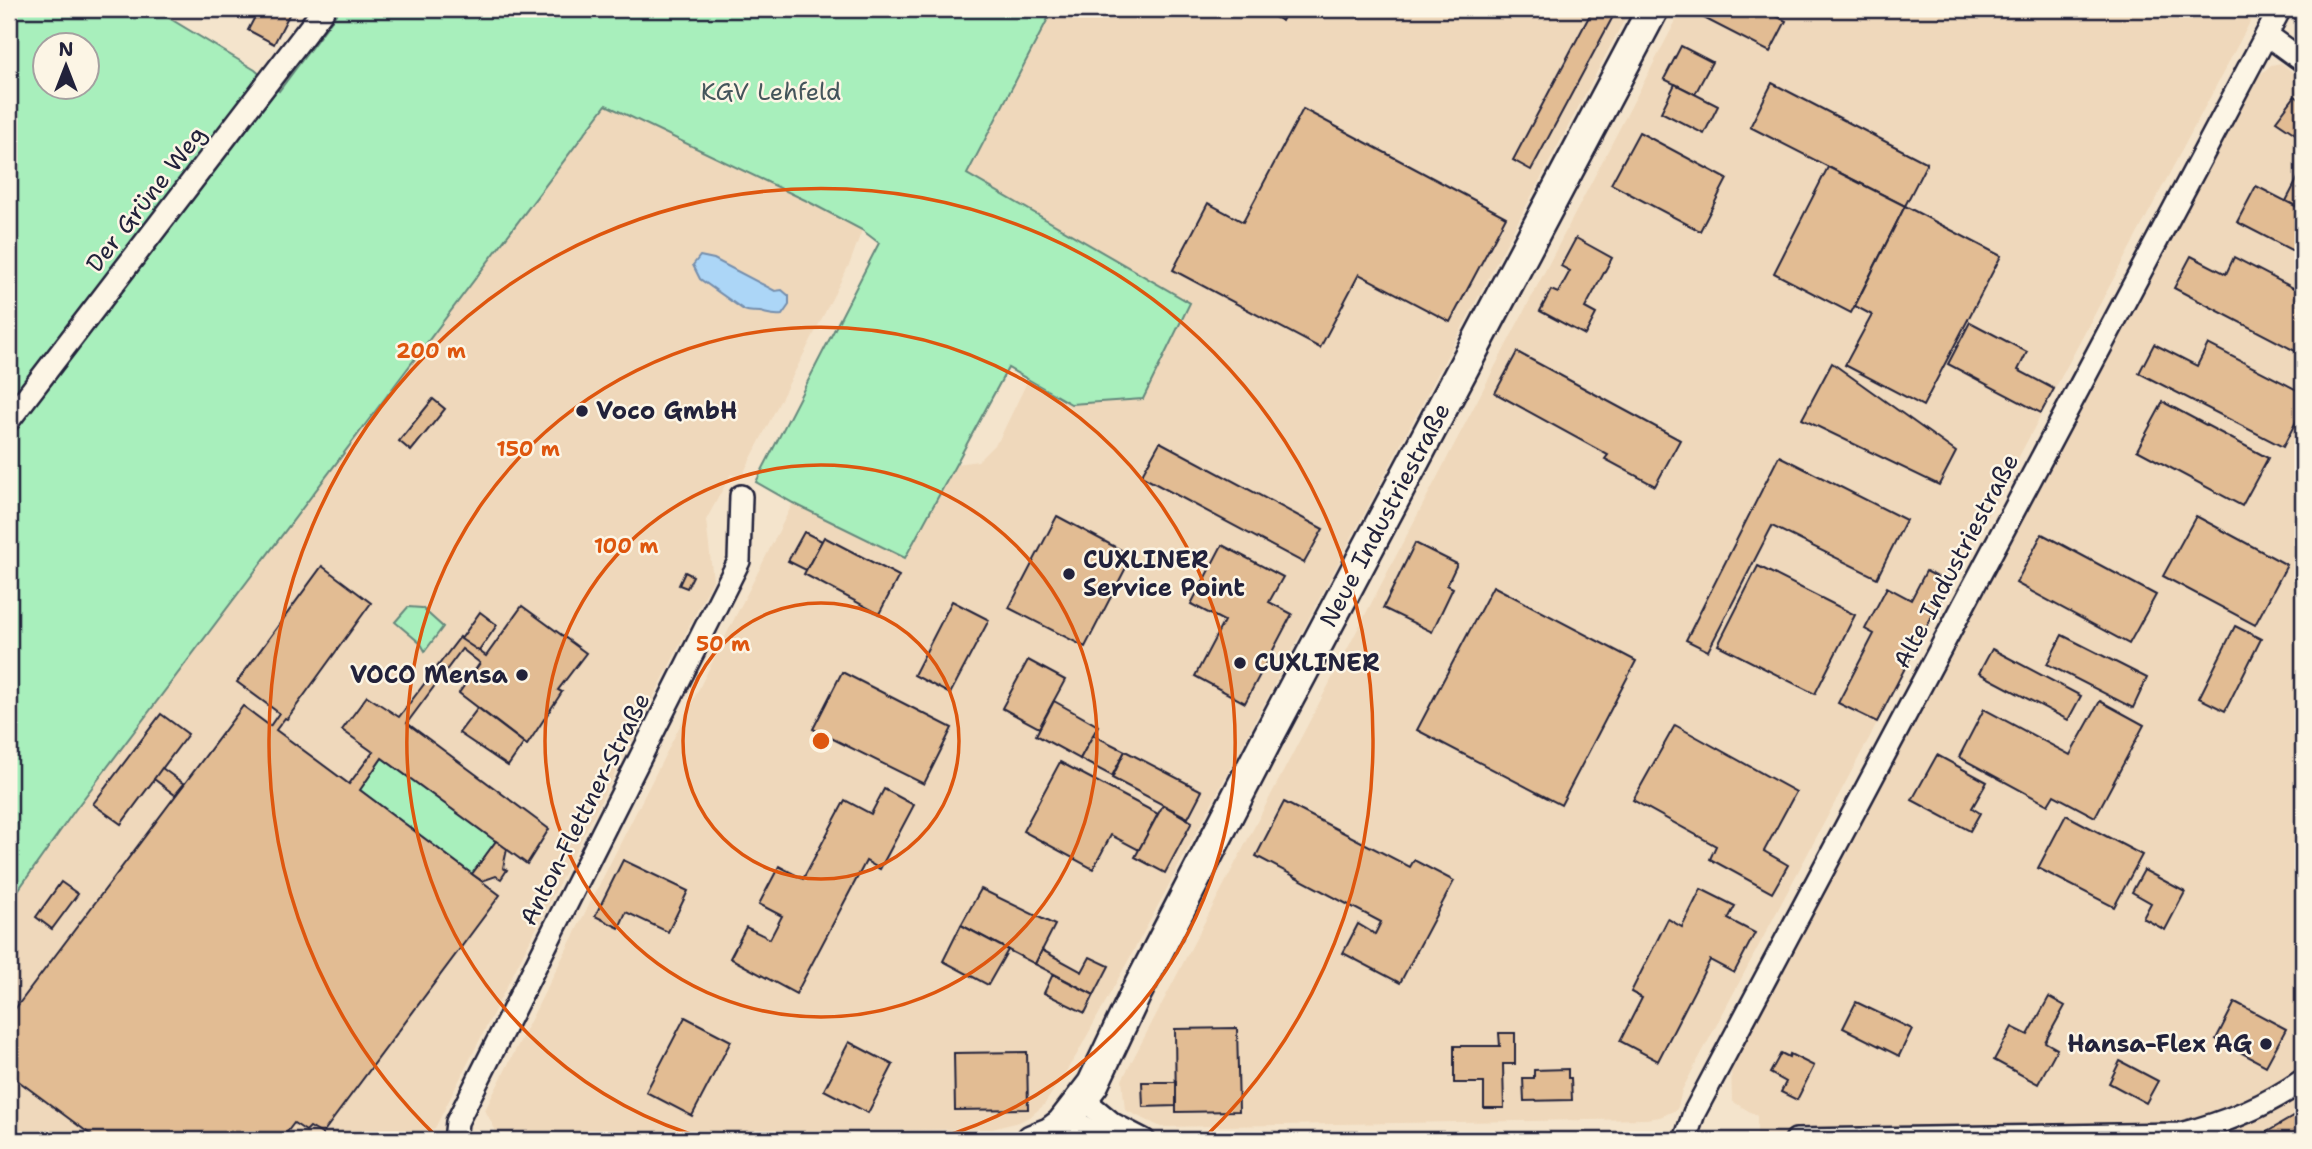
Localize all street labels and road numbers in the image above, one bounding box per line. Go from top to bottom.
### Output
street label: Der Grüne Weg [79,119,213,279]
street label: Neue Industriestraße [1312,397,1458,633]
street label: Alte Industriestraße [1886,448,2026,674]
street label: Anton-Flettner-Straße [512,687,658,931]

